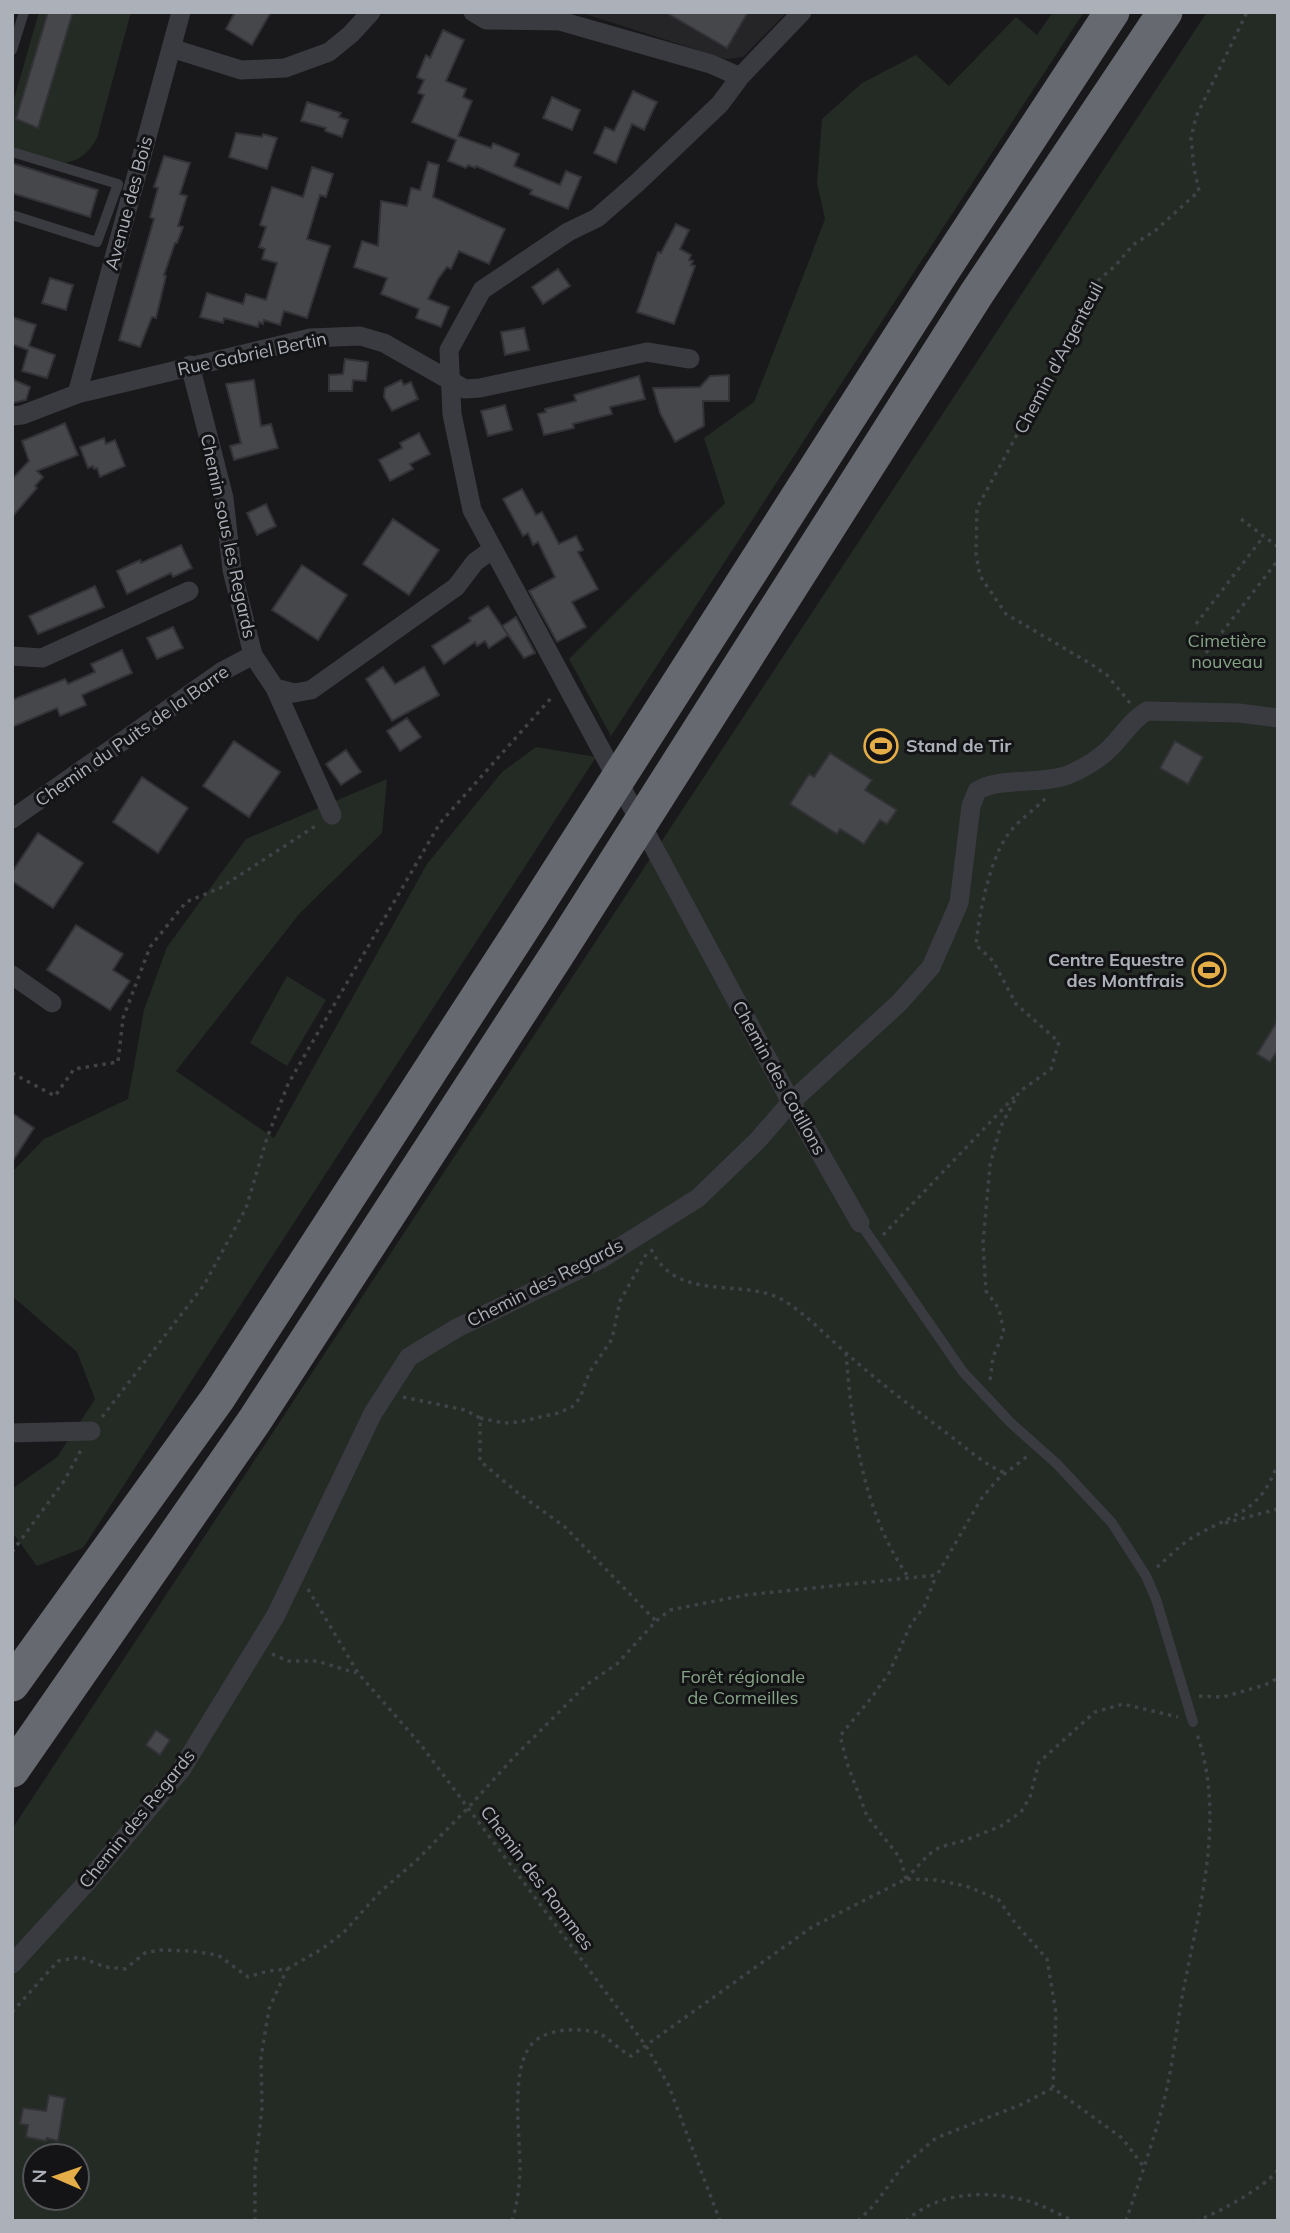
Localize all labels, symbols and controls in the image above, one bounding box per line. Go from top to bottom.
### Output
street label: Avenue des Bois [100,133,157,272]
street label: Chemin d'Argenteuil [1009,278,1108,438]
street label: Rue Gabriel Bertin [175,326,329,381]
street label: Chemin sous les Regards [196,431,261,640]
park label: Cimetière nouveau [1188,629,1266,673]
street label: Chemin du Puits de la Barre [31,660,233,811]
sports icon: Stand de Tir [862,727,900,765]
place label: Stand de Tir [906,734,1012,757]
place label: Centre Equestre des Montfrais [1048,948,1184,992]
sports icon: Centre Equestre des Montfrais [1190,951,1228,989]
street label: Chemin des Cotillons [727,997,831,1159]
street label: Chemin des Regards [463,1233,627,1332]
park label: Forêt régionale de Cormeilles [681,1665,805,1709]
street label: Chemin des Regards [74,1745,200,1893]
street label: Chemin des Rommes [476,1801,599,1955]
north arrow [21,2142,91,2212]
text: N [27,2169,51,2184]

